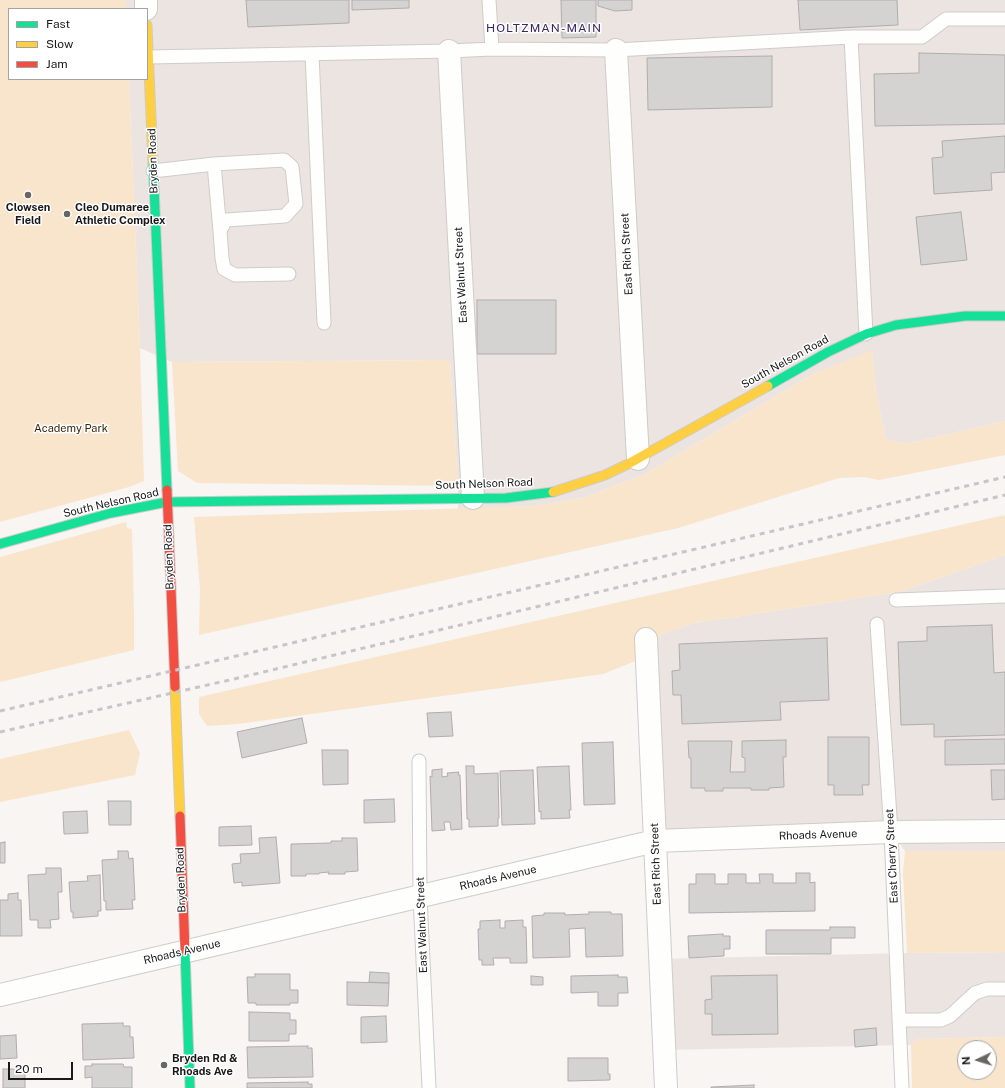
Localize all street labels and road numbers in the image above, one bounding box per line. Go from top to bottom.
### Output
street label: Bryden Road [145,128,161,194]
street label: East Rich Street [618,213,636,295]
street label: East Walnut Street [452,227,470,323]
street label: South Nelson Road [739,333,831,391]
street label: South Nelson Road [435,476,533,492]
street label: South Nelson Road [62,486,160,520]
street label: Bryden Road [161,524,177,590]
street label: East Cherry Street [883,808,901,904]
street label: East Rich Street [648,823,664,905]
street label: Rhoads Avenue [779,827,857,843]
street label: Bryden Road [173,847,189,913]
street label: Rhoads Avenue [458,863,538,893]
street label: East Walnut Street [414,877,430,973]
street label: Rhoads Avenue [142,937,222,967]

